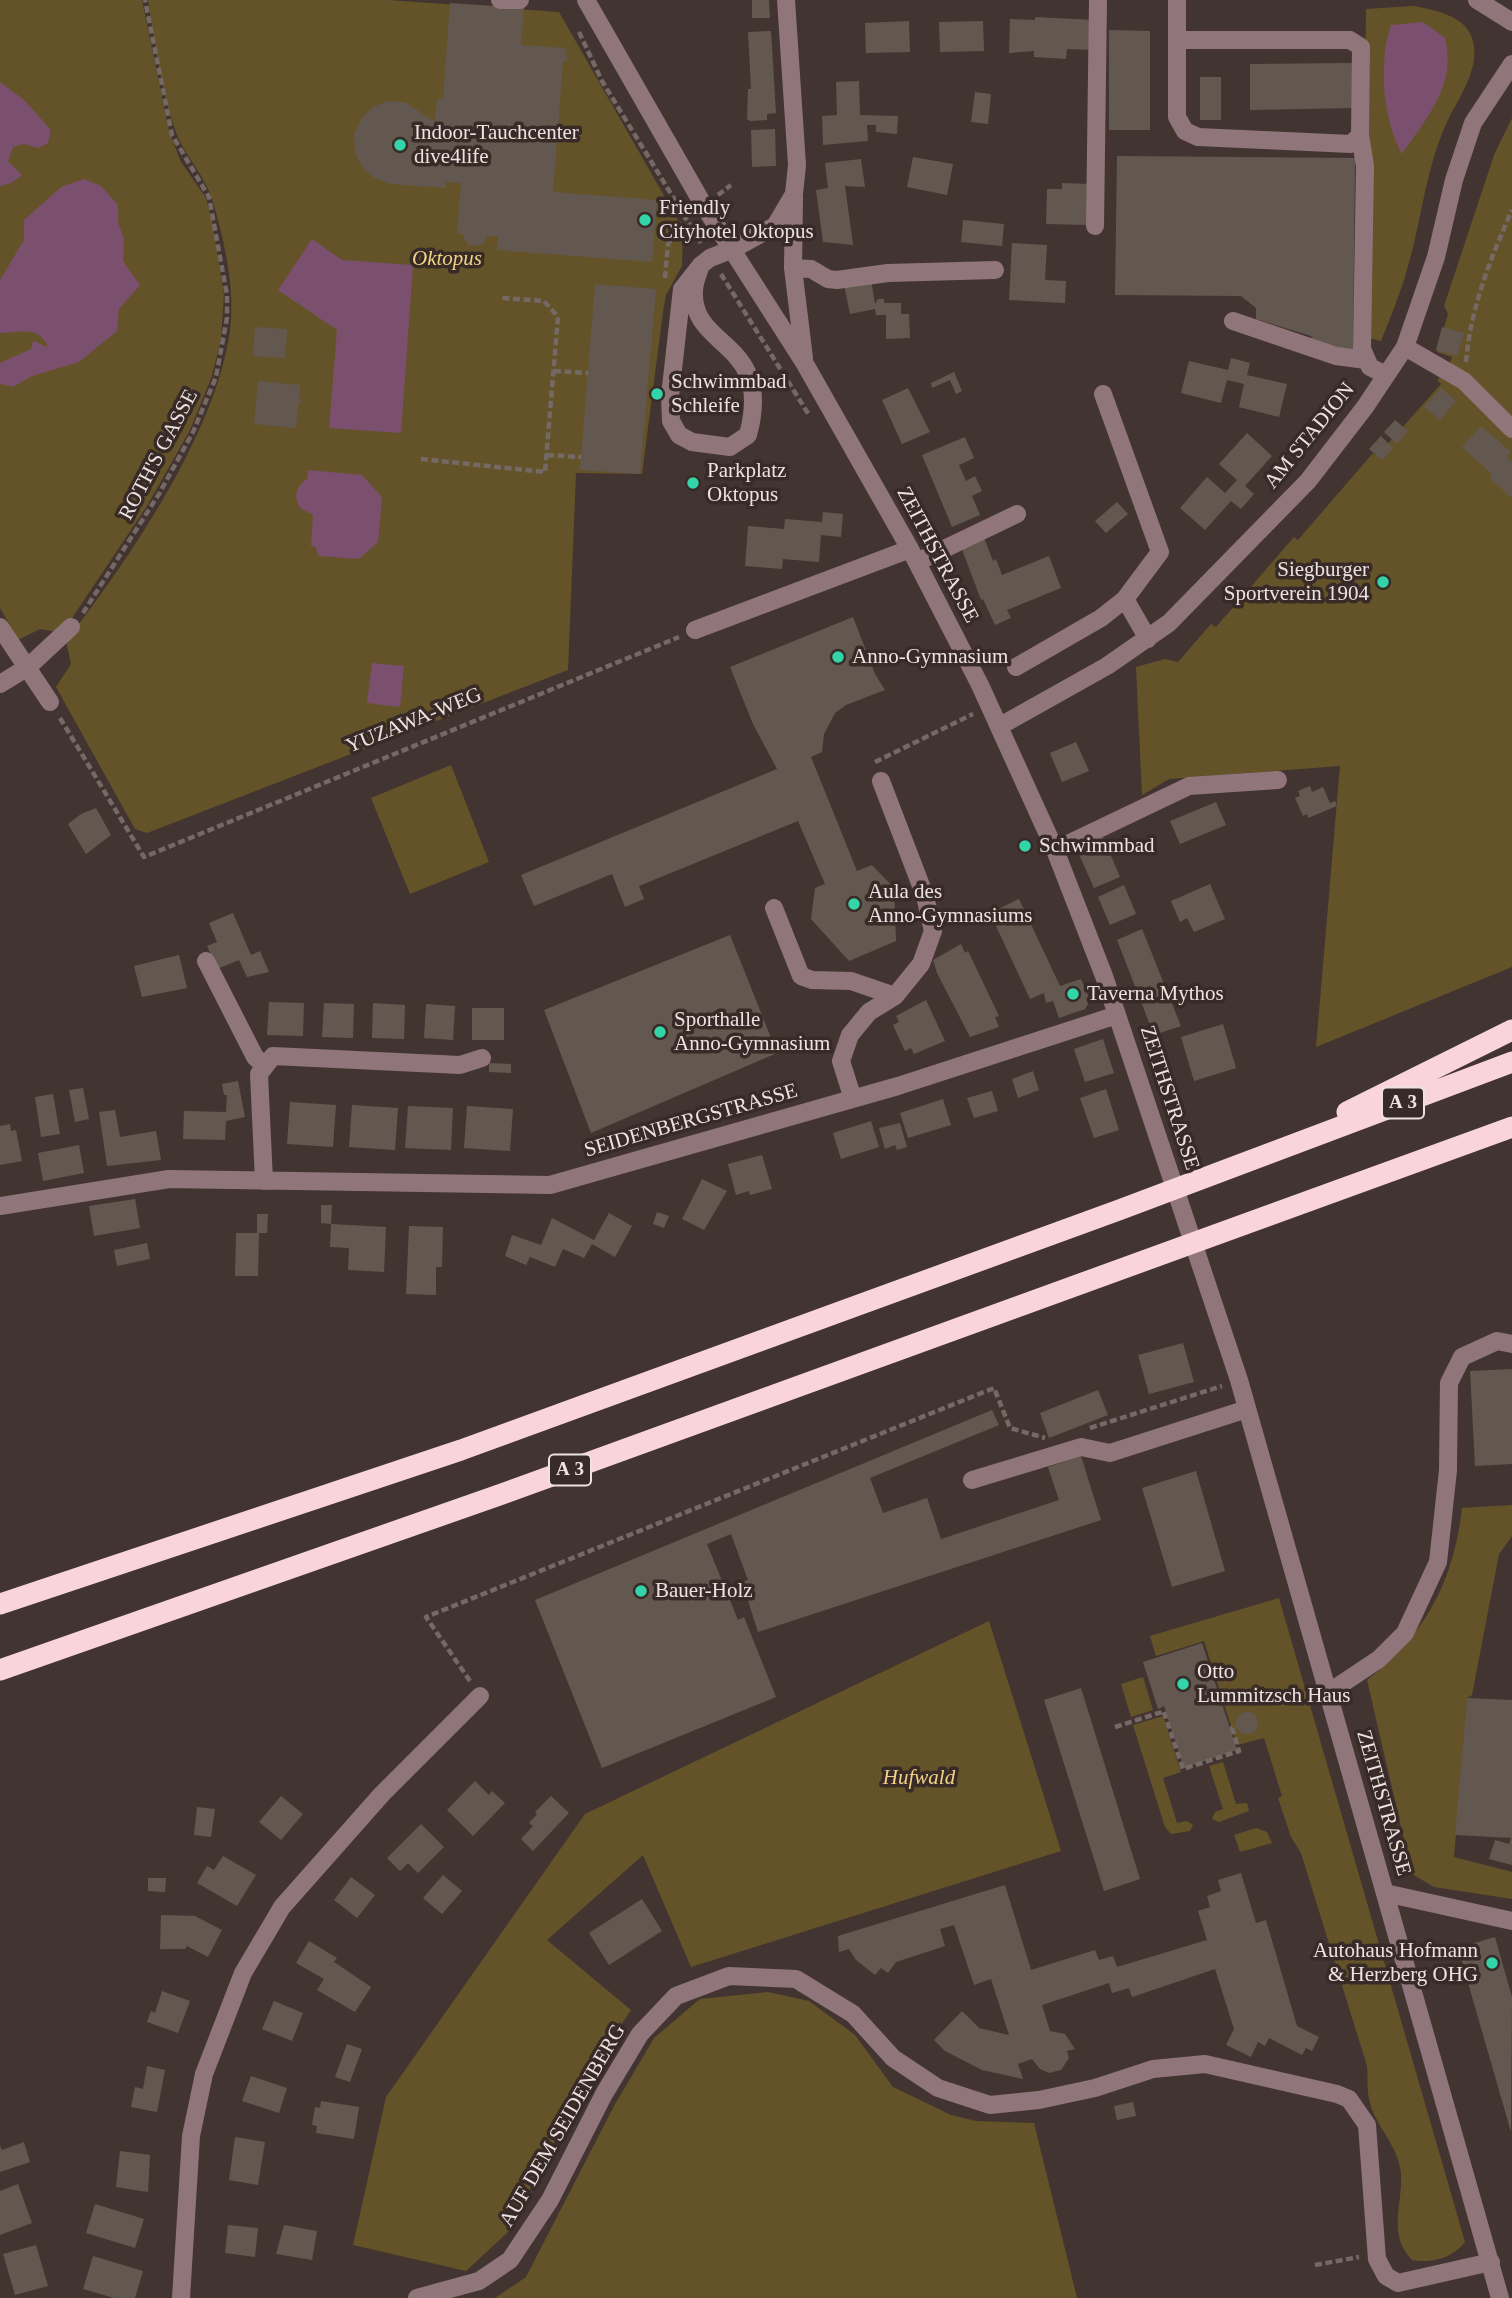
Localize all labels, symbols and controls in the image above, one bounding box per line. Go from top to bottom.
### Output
place label: Indoor-Tauchcenter dive4life [414,120,579,170]
marker: Indoor-Tauchcenter dive4life [392,137,408,153]
place label: Friendly Cityhotel Oktopus [659,195,814,245]
marker: Friendly Cityhotel Oktopus [637,212,653,228]
park label: Oktopus [412,246,482,272]
place label: Schwimmbad Schleife [671,369,786,419]
street label: AM STADION [1259,378,1361,494]
street label: ROTH'S GASSE [114,385,204,525]
marker: Schwimmbad Schleife [649,386,665,402]
place label: Parkplatz Oktopus [707,458,786,508]
marker: Parkplatz Oktopus [685,475,701,491]
street label: ZEITHSTRASSE [891,483,983,627]
place label: Siegburger Sportverein 1904 [1224,557,1369,607]
marker: Siegburger Sportverein 1904 [1375,574,1391,590]
place label: Anno-Gymnasium [852,644,1008,670]
marker: Anno-Gymnasium [830,649,846,665]
street label: YUZAWA-WEG [342,682,486,760]
place label: Schwimmbad [1039,833,1154,859]
marker: Schwimmbad [1017,838,1033,854]
place label: Aula des Anno-Gymnasiums [868,879,1032,929]
marker: Aula des Anno-Gymnasiums [846,896,862,912]
place label: Taverna Mythos [1087,981,1224,1007]
marker: Taverna Mythos [1065,986,1081,1002]
place label: Sporthalle Anno-Gymnasium [674,1007,830,1057]
street label: ZEITHSTRASSE [1134,1023,1204,1173]
marker: Sporthalle Anno-Gymnasium [652,1024,668,1040]
street label: SEIDENBERGSTRASSE [582,1078,800,1164]
road number: A 3 [1382,1088,1424,1119]
road number: A 3 [549,1454,591,1486]
place label: Bauer-Holz [655,1578,753,1604]
marker: Bauer-Holz [633,1583,649,1599]
place label: Otto Lummitzsch Haus [1197,1659,1350,1709]
marker: Otto Lummitzsch Haus [1175,1676,1191,1692]
street label: ZEITHSTRASSE [1350,1727,1416,1879]
park label: Hufwald [883,1765,955,1791]
place label: Autohaus Hofmann & Herzberg OHG [1313,1938,1478,1988]
marker: Autohaus Hofmann & Herzberg OHG [1484,1955,1500,1971]
street label: AUF DEM SEIDENBERG [495,2020,631,2232]

